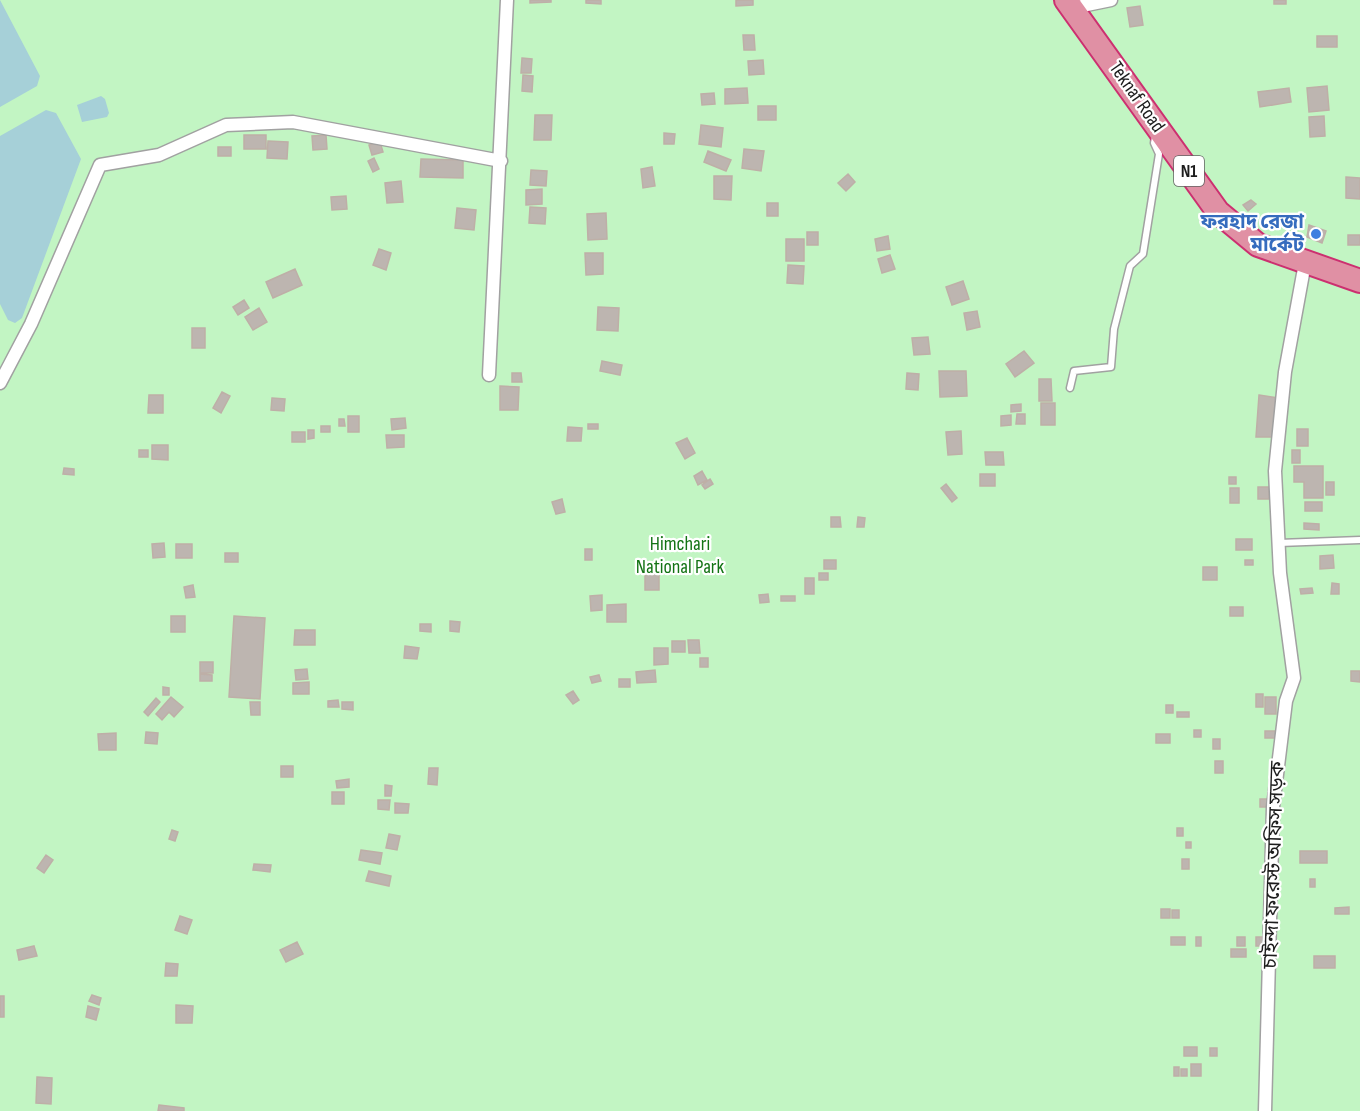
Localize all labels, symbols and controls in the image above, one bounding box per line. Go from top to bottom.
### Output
street label: Teknaf Road [1104,57,1170,137]
road number: N1 [1174,156,1204,186]
place label: ফরহাদ রেজা মার্কেট [1200,210,1305,257]
marker: ফরহাদ রেজা মার্কেট [1309,227,1323,241]
park label: Himchari National Park [636,532,725,579]
street label: চাইন্দা ফরেস্ট অফিস সড়ক [1257,760,1290,970]

